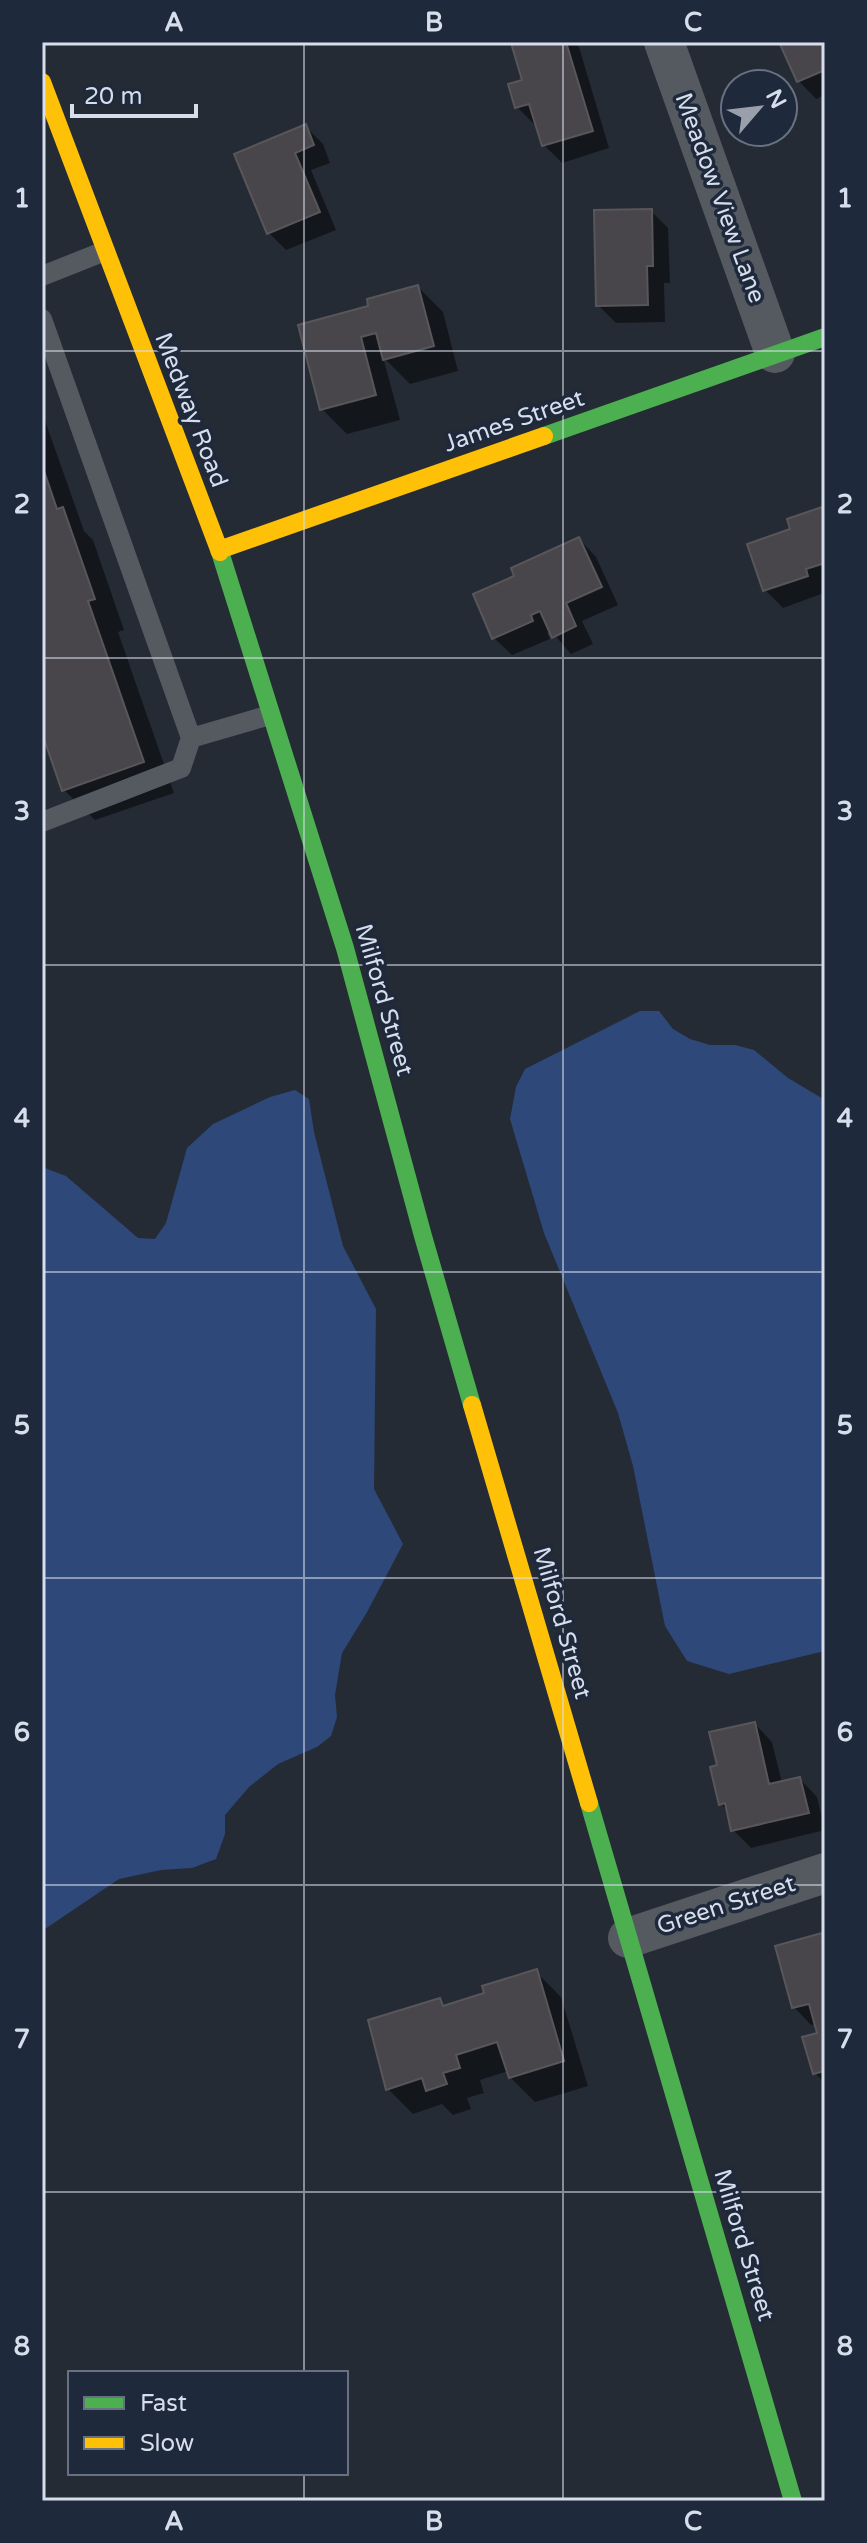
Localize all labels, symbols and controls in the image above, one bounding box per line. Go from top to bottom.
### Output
text: A [164,7,184,38]
text: B [425,7,443,38]
text: C [684,7,702,38]
scale bar [72,68,196,118]
north arrow [719,68,799,148]
text: 20 m [84,82,142,111]
text: N [760,85,791,113]
street label: Meadow View Lane [669,89,771,307]
text: 1 [14,183,30,214]
text: 1 [837,183,853,214]
street label: Medway Road [148,329,234,491]
street label: James Street [440,383,588,459]
text: 2 [14,489,30,520]
text: 2 [837,489,853,520]
text: 3 [14,796,30,827]
text: 3 [837,796,853,827]
street label: Milford Street [348,921,420,1079]
text: 4 [14,1103,30,1134]
text: 4 [837,1103,853,1134]
text: 5 [14,1410,30,1441]
text: 5 [837,1410,853,1441]
street label: Milford Street [526,1544,598,1702]
text: 6 [14,1717,30,1748]
text: 6 [837,1717,853,1748]
street label: Green Street [653,1869,799,1941]
text: 7 [14,2024,30,2055]
text: 7 [837,2024,853,2055]
street label: Milford Street [707,2166,781,2324]
text: 8 [14,2331,30,2362]
text: 8 [837,2331,853,2362]
legend [68,2371,348,2475]
text: Fast [140,2389,187,2418]
text: Slow [140,2429,194,2458]
text: A [164,2506,184,2537]
text: B [425,2506,443,2537]
text: C [684,2506,702,2537]

